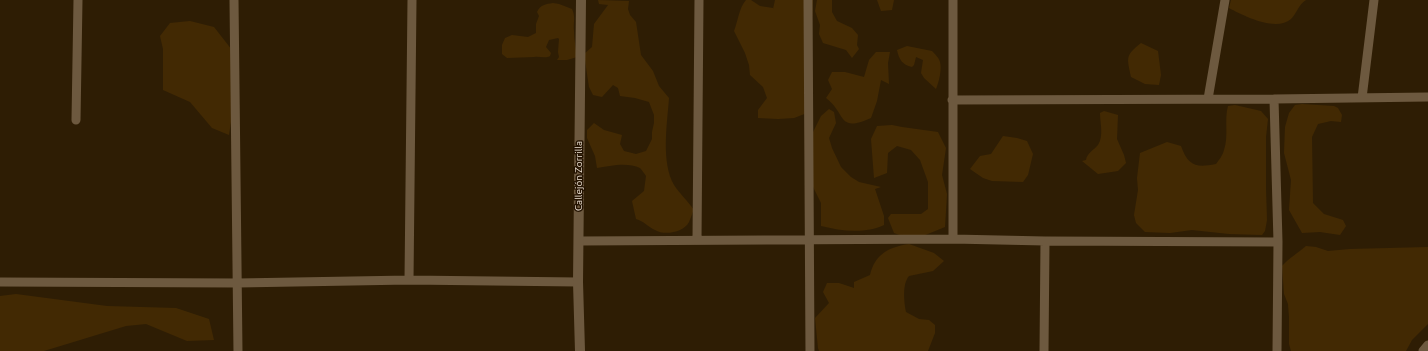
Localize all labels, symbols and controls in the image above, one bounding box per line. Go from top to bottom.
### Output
street label: Callejón Zorrilla [573,141,585,211]

